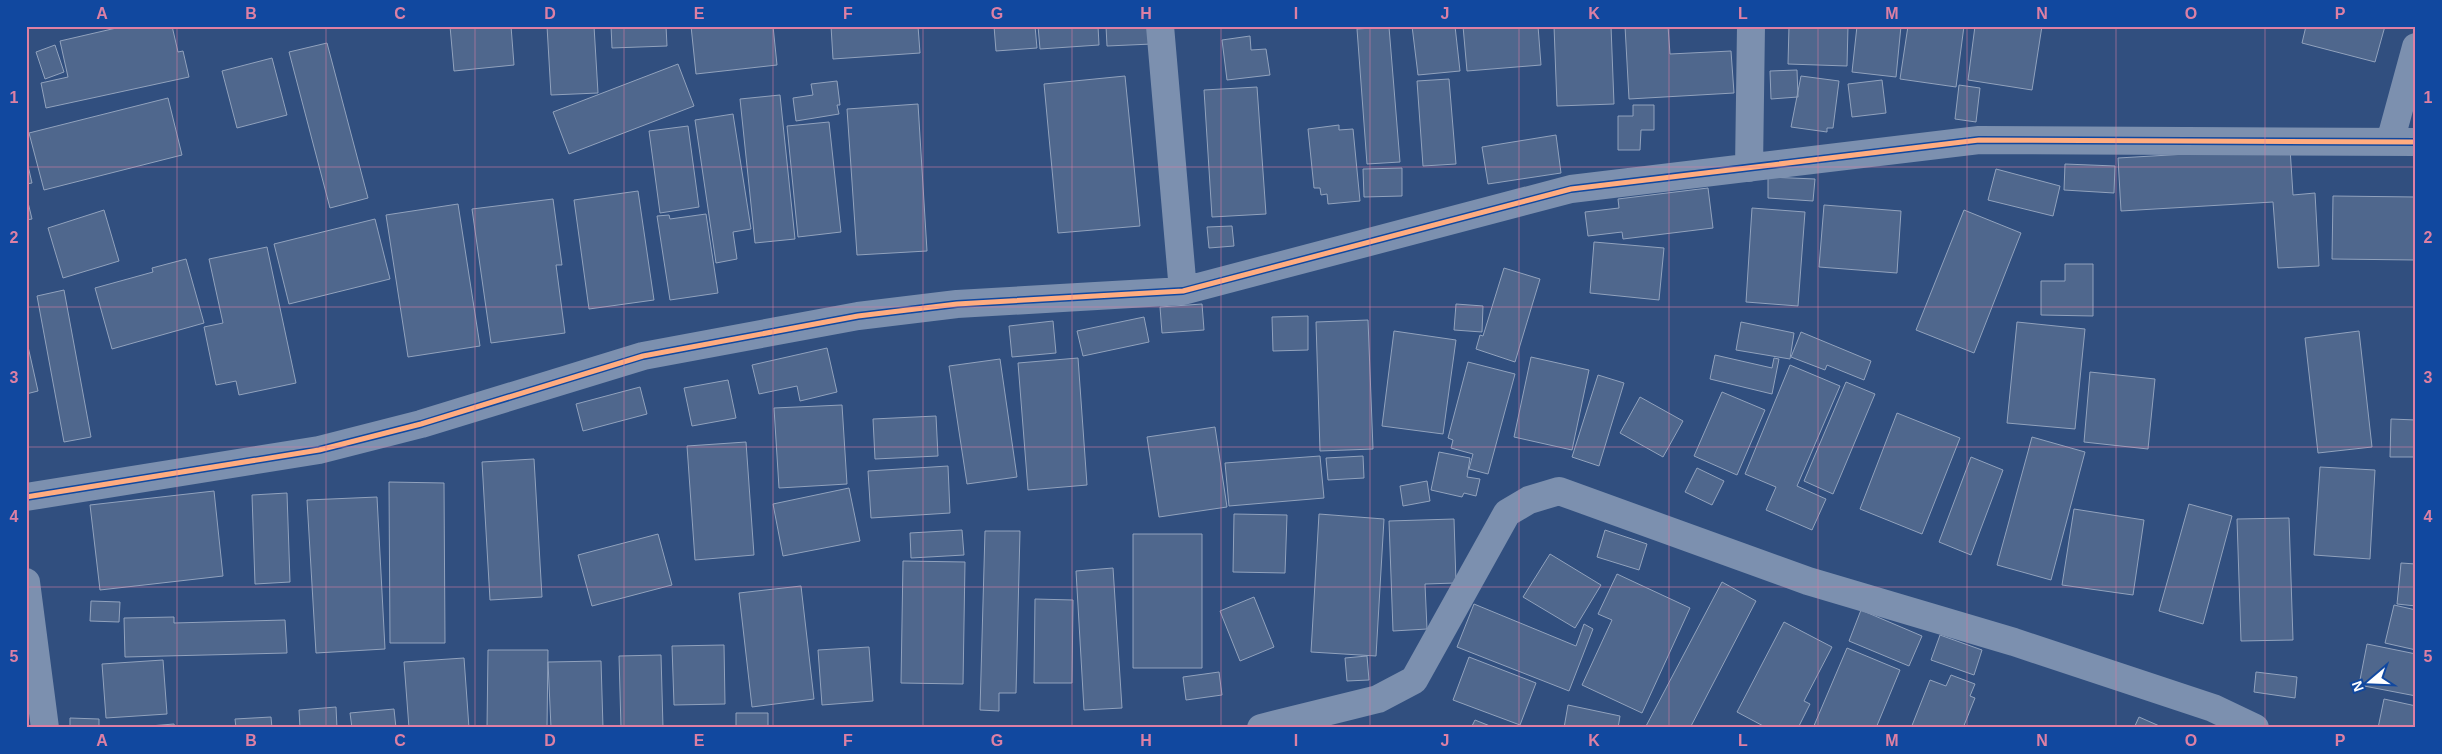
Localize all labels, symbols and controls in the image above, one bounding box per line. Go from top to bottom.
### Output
text: A [96,5,108,22]
text: B [245,5,257,22]
text: C [394,5,406,22]
text: D [544,5,556,22]
text: E [694,5,705,22]
text: F [843,5,853,22]
text: G [991,5,1003,22]
text: H [1140,5,1152,22]
text: I [1294,5,1298,22]
text: J [1441,5,1449,22]
text: K [1588,5,1600,22]
text: L [1738,5,1748,22]
text: M [1885,5,1899,22]
text: N [2036,5,2048,22]
text: O [2185,5,2197,22]
text: P [2335,5,2346,22]
text: 1 [10,89,19,106]
text: 1 [2424,89,2433,106]
text: 2 [10,229,19,246]
text: 2 [2424,229,2433,246]
text: 3 [10,369,19,386]
text: 3 [2424,369,2433,386]
text: 4 [10,508,19,525]
text: 4 [2424,508,2433,525]
text: 5 [10,648,19,665]
text: 5 [2424,648,2433,665]
north arrow [2344,656,2394,706]
text: N [2348,679,2367,694]
text: A [96,732,108,749]
text: B [245,732,257,749]
text: C [394,732,406,749]
text: D [544,732,556,749]
text: E [694,732,705,749]
text: F [843,732,853,749]
text: G [991,732,1003,749]
text: H [1140,732,1152,749]
text: I [1294,732,1298,749]
text: J [1441,732,1449,749]
text: K [1588,732,1600,749]
text: L [1738,732,1748,749]
text: M [1885,732,1899,749]
text: N [2036,732,2048,749]
text: O [2185,732,2197,749]
text: P [2335,732,2346,749]

